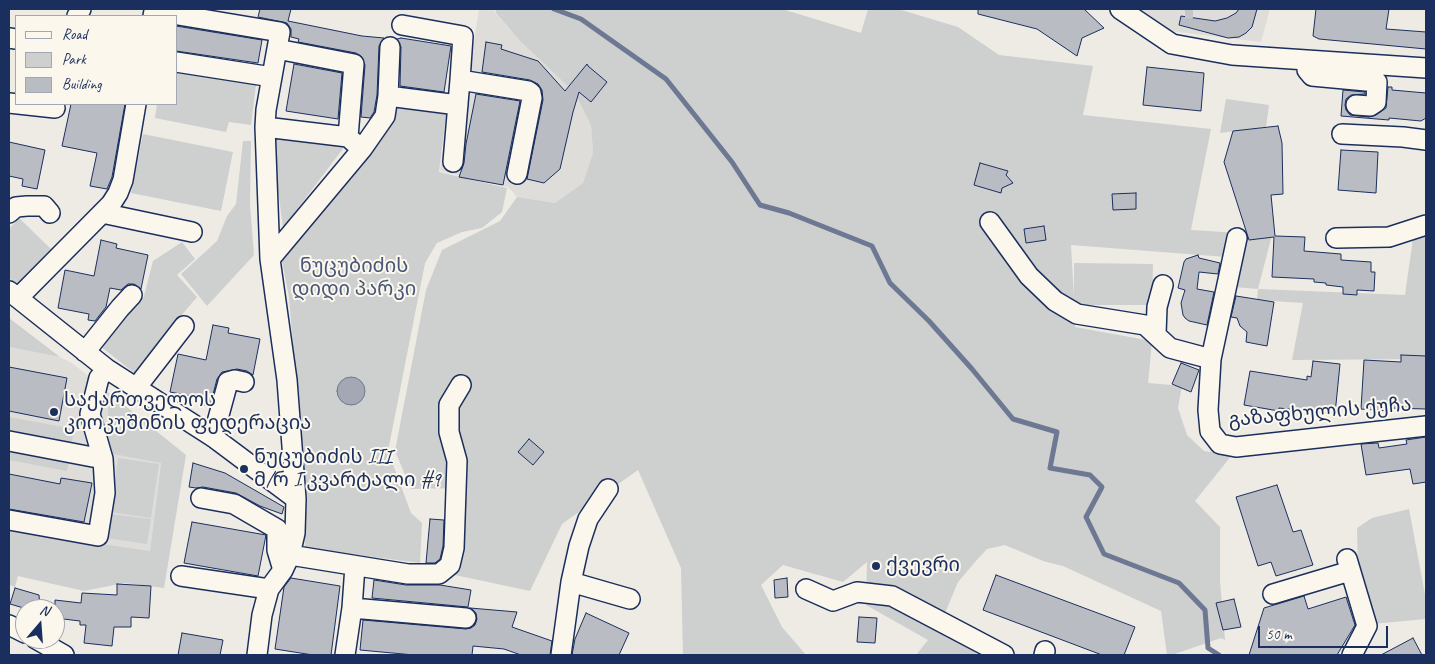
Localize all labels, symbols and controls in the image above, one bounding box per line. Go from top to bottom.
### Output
legend [15,15,178,105]
text: Road [62,25,87,44]
text: Park [62,50,86,69]
text: Building [62,75,101,94]
park label: ნუცუბიძის დიდი პარკი [292,255,416,302]
place label: საქართველოს კიოკუშინის ფედერაცია [64,389,311,436]
street label: გაზაფხულის ქუჩა [1228,393,1412,433]
marker: საქართველოს კიოკუშინის ფედერაცია [48,406,60,418]
place label: ნუცუბიძის III მ/რ I კვარტალი #9 [254,446,441,493]
marker: ნუცუბიძის III მ/რ I კვარტალი #9 [238,463,250,475]
place label: ქვევრი [886,554,960,578]
marker: ქვევრი [870,560,882,572]
north arrow [15,599,65,649]
text: N [38,601,51,620]
scale bar [1260,616,1390,648]
text: 50 m [1266,625,1292,644]

